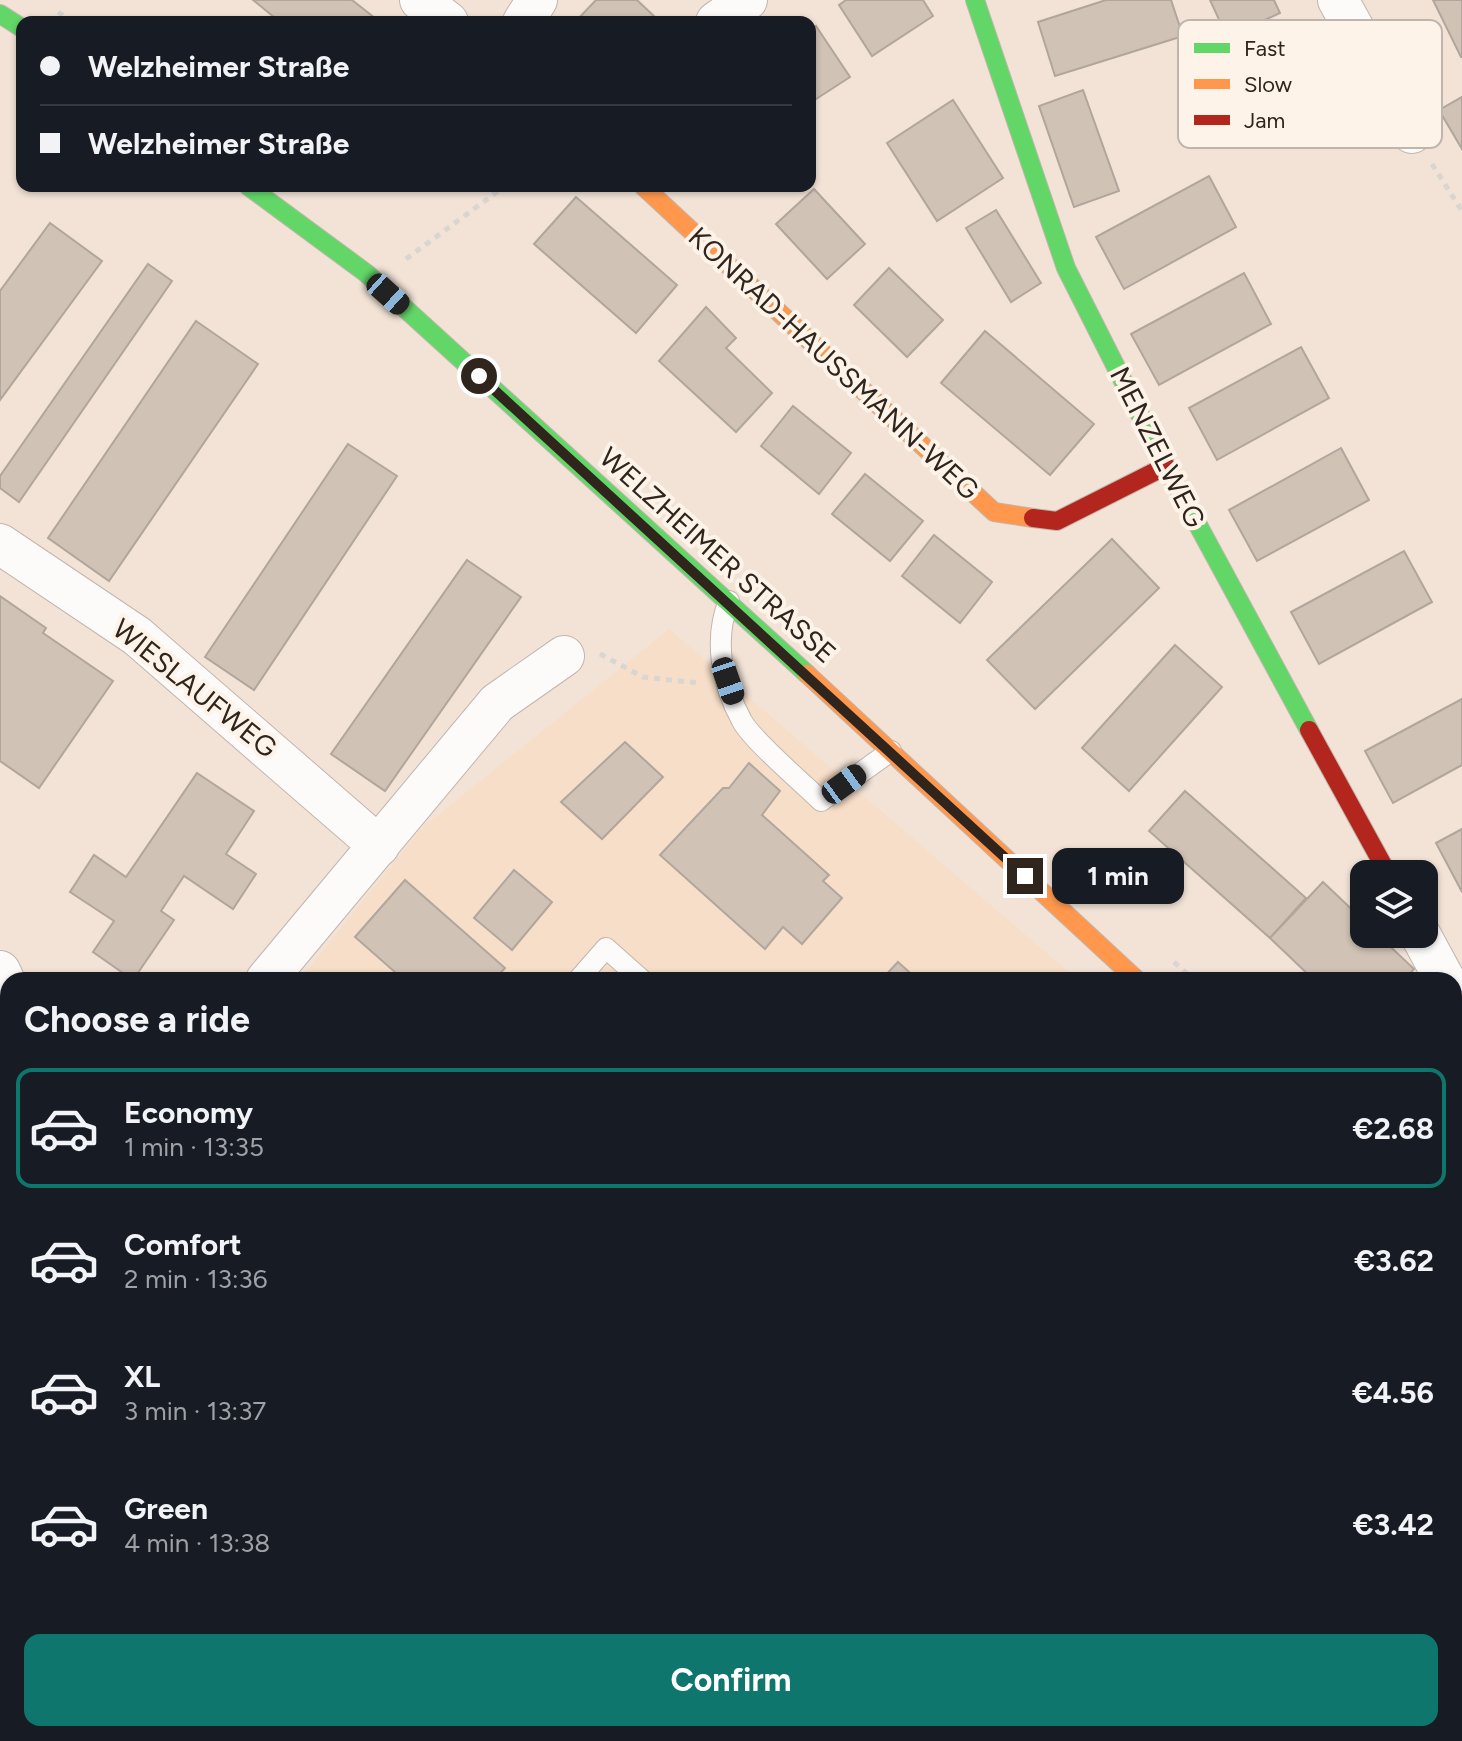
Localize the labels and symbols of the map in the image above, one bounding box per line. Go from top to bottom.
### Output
legend [1178,20,1442,148]
text: Fast [1244,35,1286,62]
text: Slow [1244,71,1293,98]
text: Jam [1244,107,1285,134]
street label: KONRAD-HAUSSMANN-WEG [682,219,986,507]
car [362,269,414,319]
route start [461,358,497,394]
street label: MENZELWEG [1103,361,1213,533]
street label: WELZHEIMER STRASSE [593,440,843,670]
street label: WIESLAUFWEG [106,611,284,765]
car [709,654,747,708]
car [818,760,870,808]
callout: 1 min [1053,848,1185,904]
route end [1007,858,1043,894]

